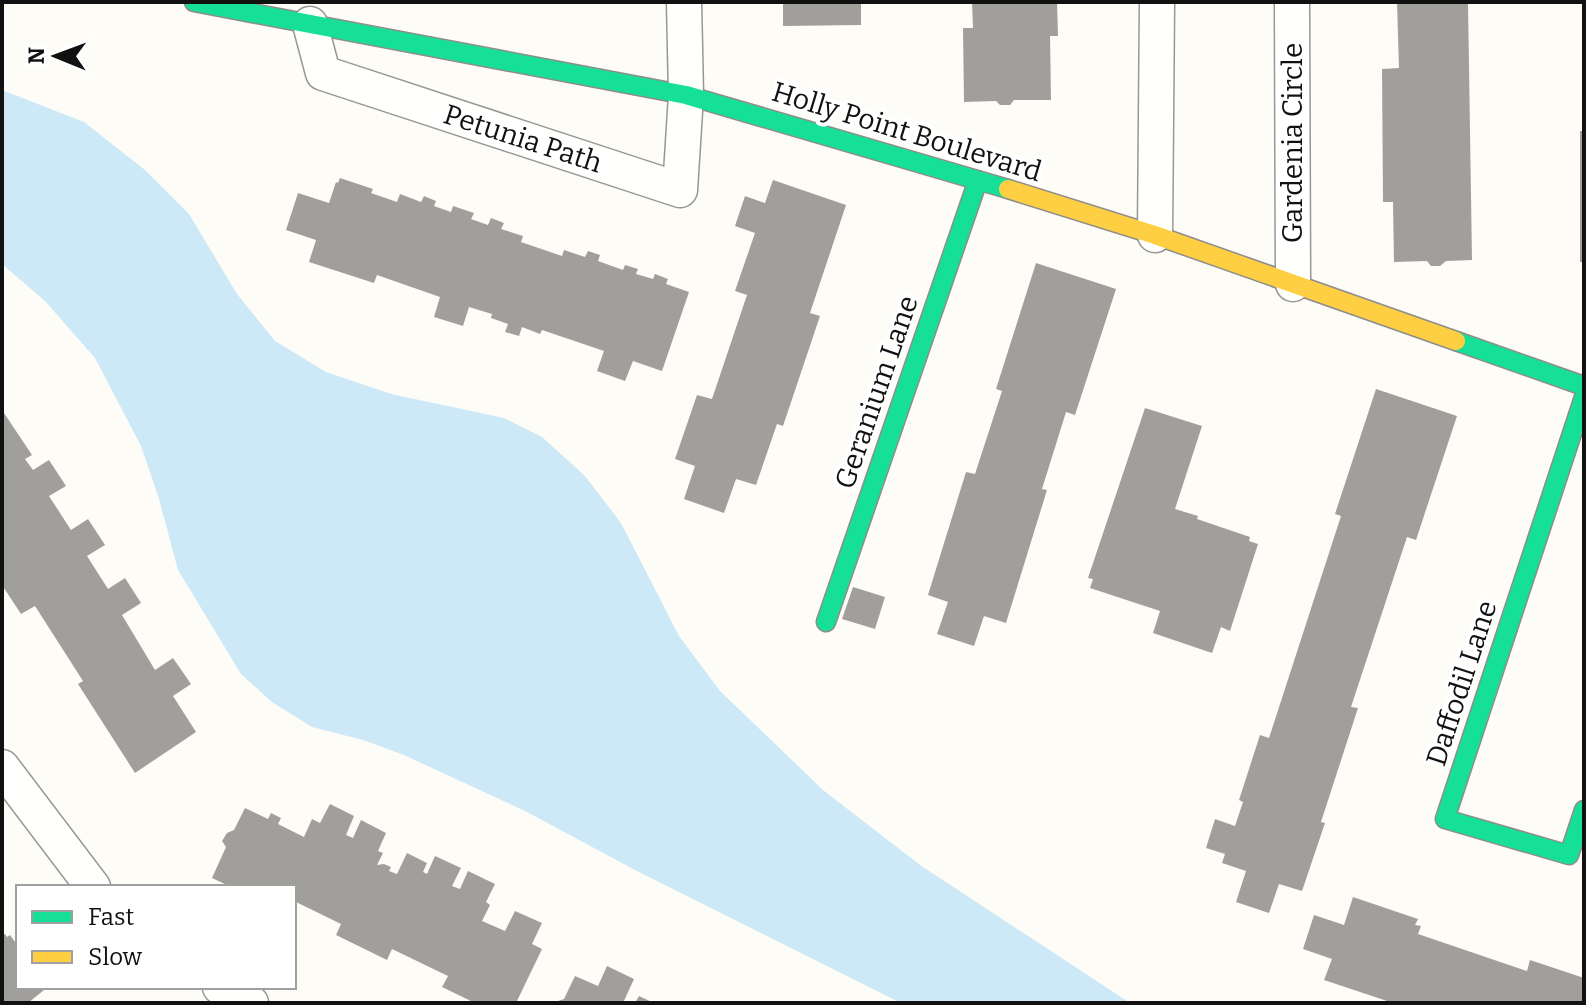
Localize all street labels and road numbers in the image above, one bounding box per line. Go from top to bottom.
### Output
street label: Gardenia Circle [1276,43,1309,243]
street label: Holly Point Boulevard [768,75,1046,188]
street label: Petunia Path [440,97,606,180]
street label: Geranium Lane [828,291,925,493]
street label: Daffodil Lane [1419,596,1504,770]

